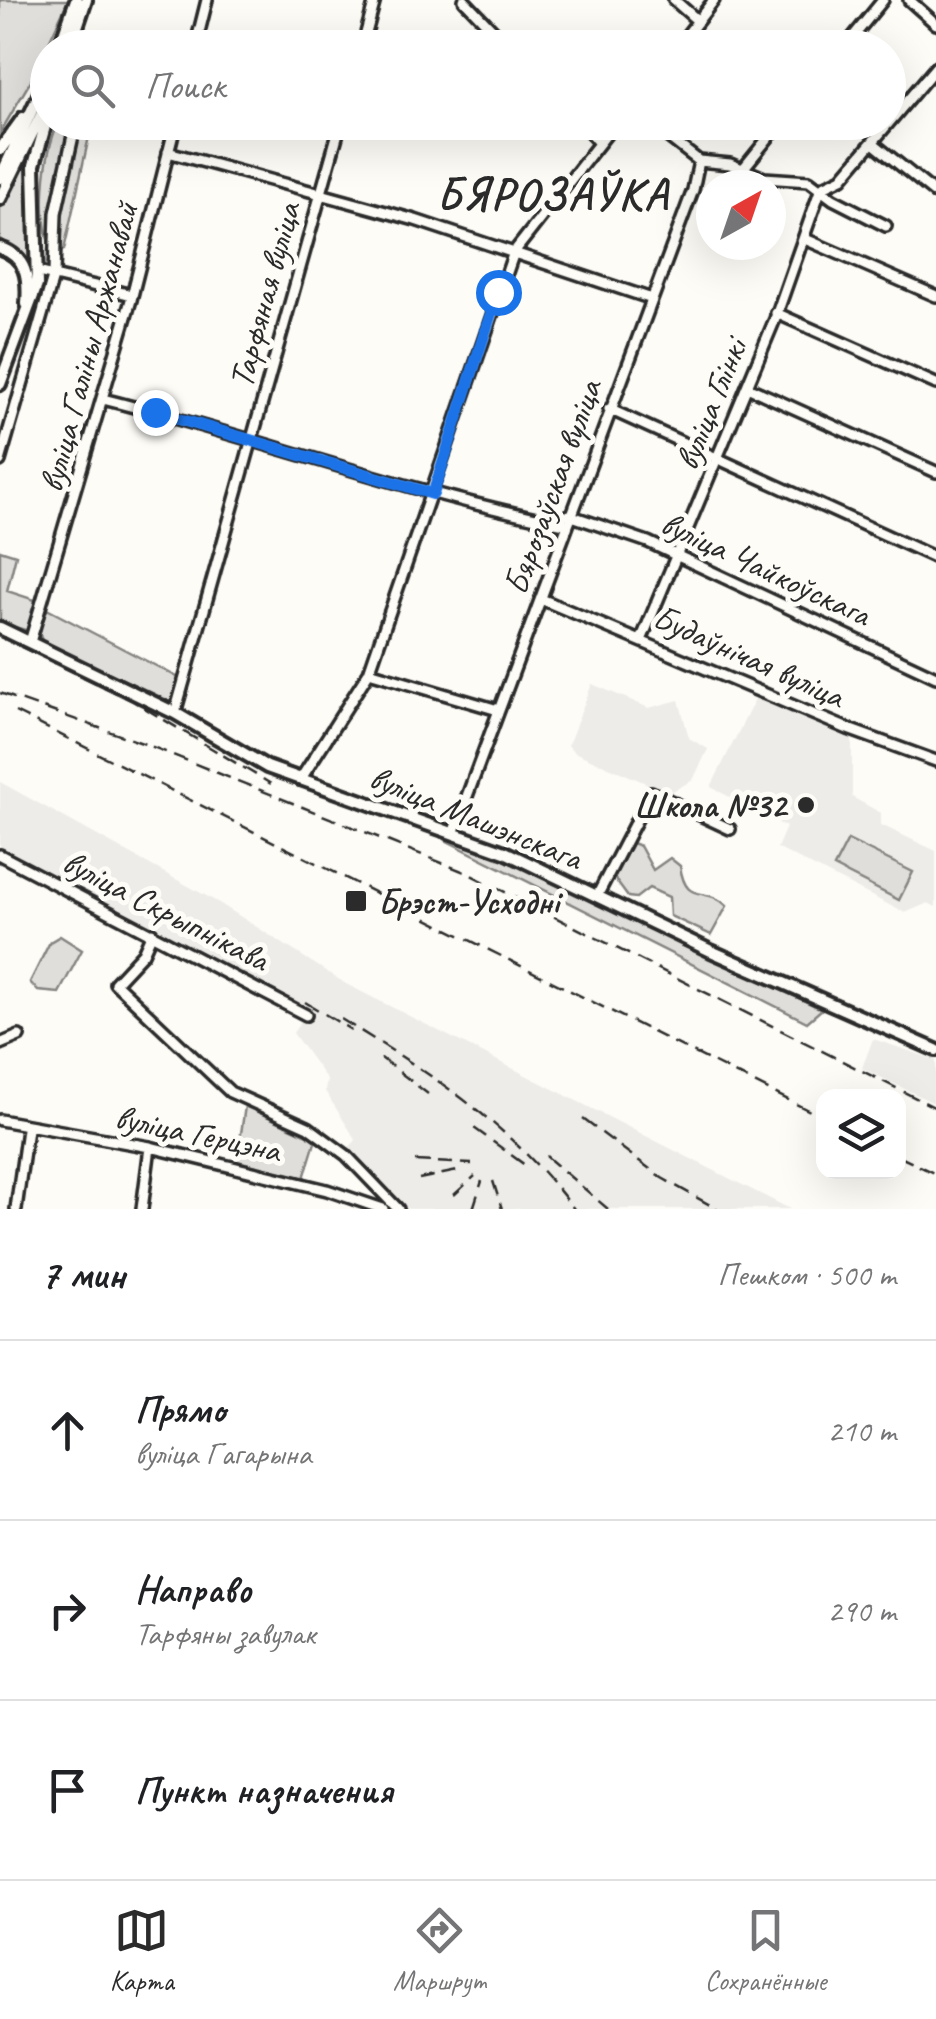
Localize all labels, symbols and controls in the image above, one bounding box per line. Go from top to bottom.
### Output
search box [30,30,906,140]
icon: search [65,58,120,113]
text: Поиск [145,62,225,109]
district label: БЯРОЗАЎКА [437,166,670,223]
north arrow [696,170,786,260]
street label: вуліца Галіны Аржанавай [28,195,149,497]
street label: Тарфяная вуліца [218,195,311,393]
route start [476,270,522,316]
street label: вуліца Глінкі [664,328,759,476]
street label: Бярозаўская вуліца [493,371,613,601]
route end [133,390,179,436]
street label: вуліца Чайкоўскага [654,500,879,637]
street label: Будаўнічая вуліца [646,594,854,720]
street label: вуліца Машэнскага [363,754,590,881]
place label: Школа №32 [634,783,789,828]
marker: Школа №32 [795,794,817,816]
street label: вуліца Скрыпнікава [55,839,278,983]
place label: Брэст-Усходні [378,879,563,924]
marker: Брэст-Усходні [343,888,369,914]
map controls [816,1089,906,1179]
button: layers [816,1089,906,1179]
street label: вуліца Герцэна [111,1094,287,1173]
text: 7 мин [40,1248,125,1301]
text: Пешком · 500 m [717,1254,896,1295]
text: Прямо [135,1386,225,1433]
icon: ahead [40,1403,95,1458]
text: 210 m [827,1410,896,1451]
text: вуліца Гагарына [135,1433,312,1474]
text: Направо [135,1566,251,1613]
icon: right [40,1583,95,1638]
text: 290 m [827,1590,896,1631]
text: Тарфяны завулак [135,1613,315,1654]
icon: arrive [40,1763,95,1818]
text: Пункт назначения [135,1767,392,1814]
tab: Карта [110,1903,174,1998]
tab: Маршрут [393,1903,485,1998]
tab: Сохранённые [705,1903,826,1998]

